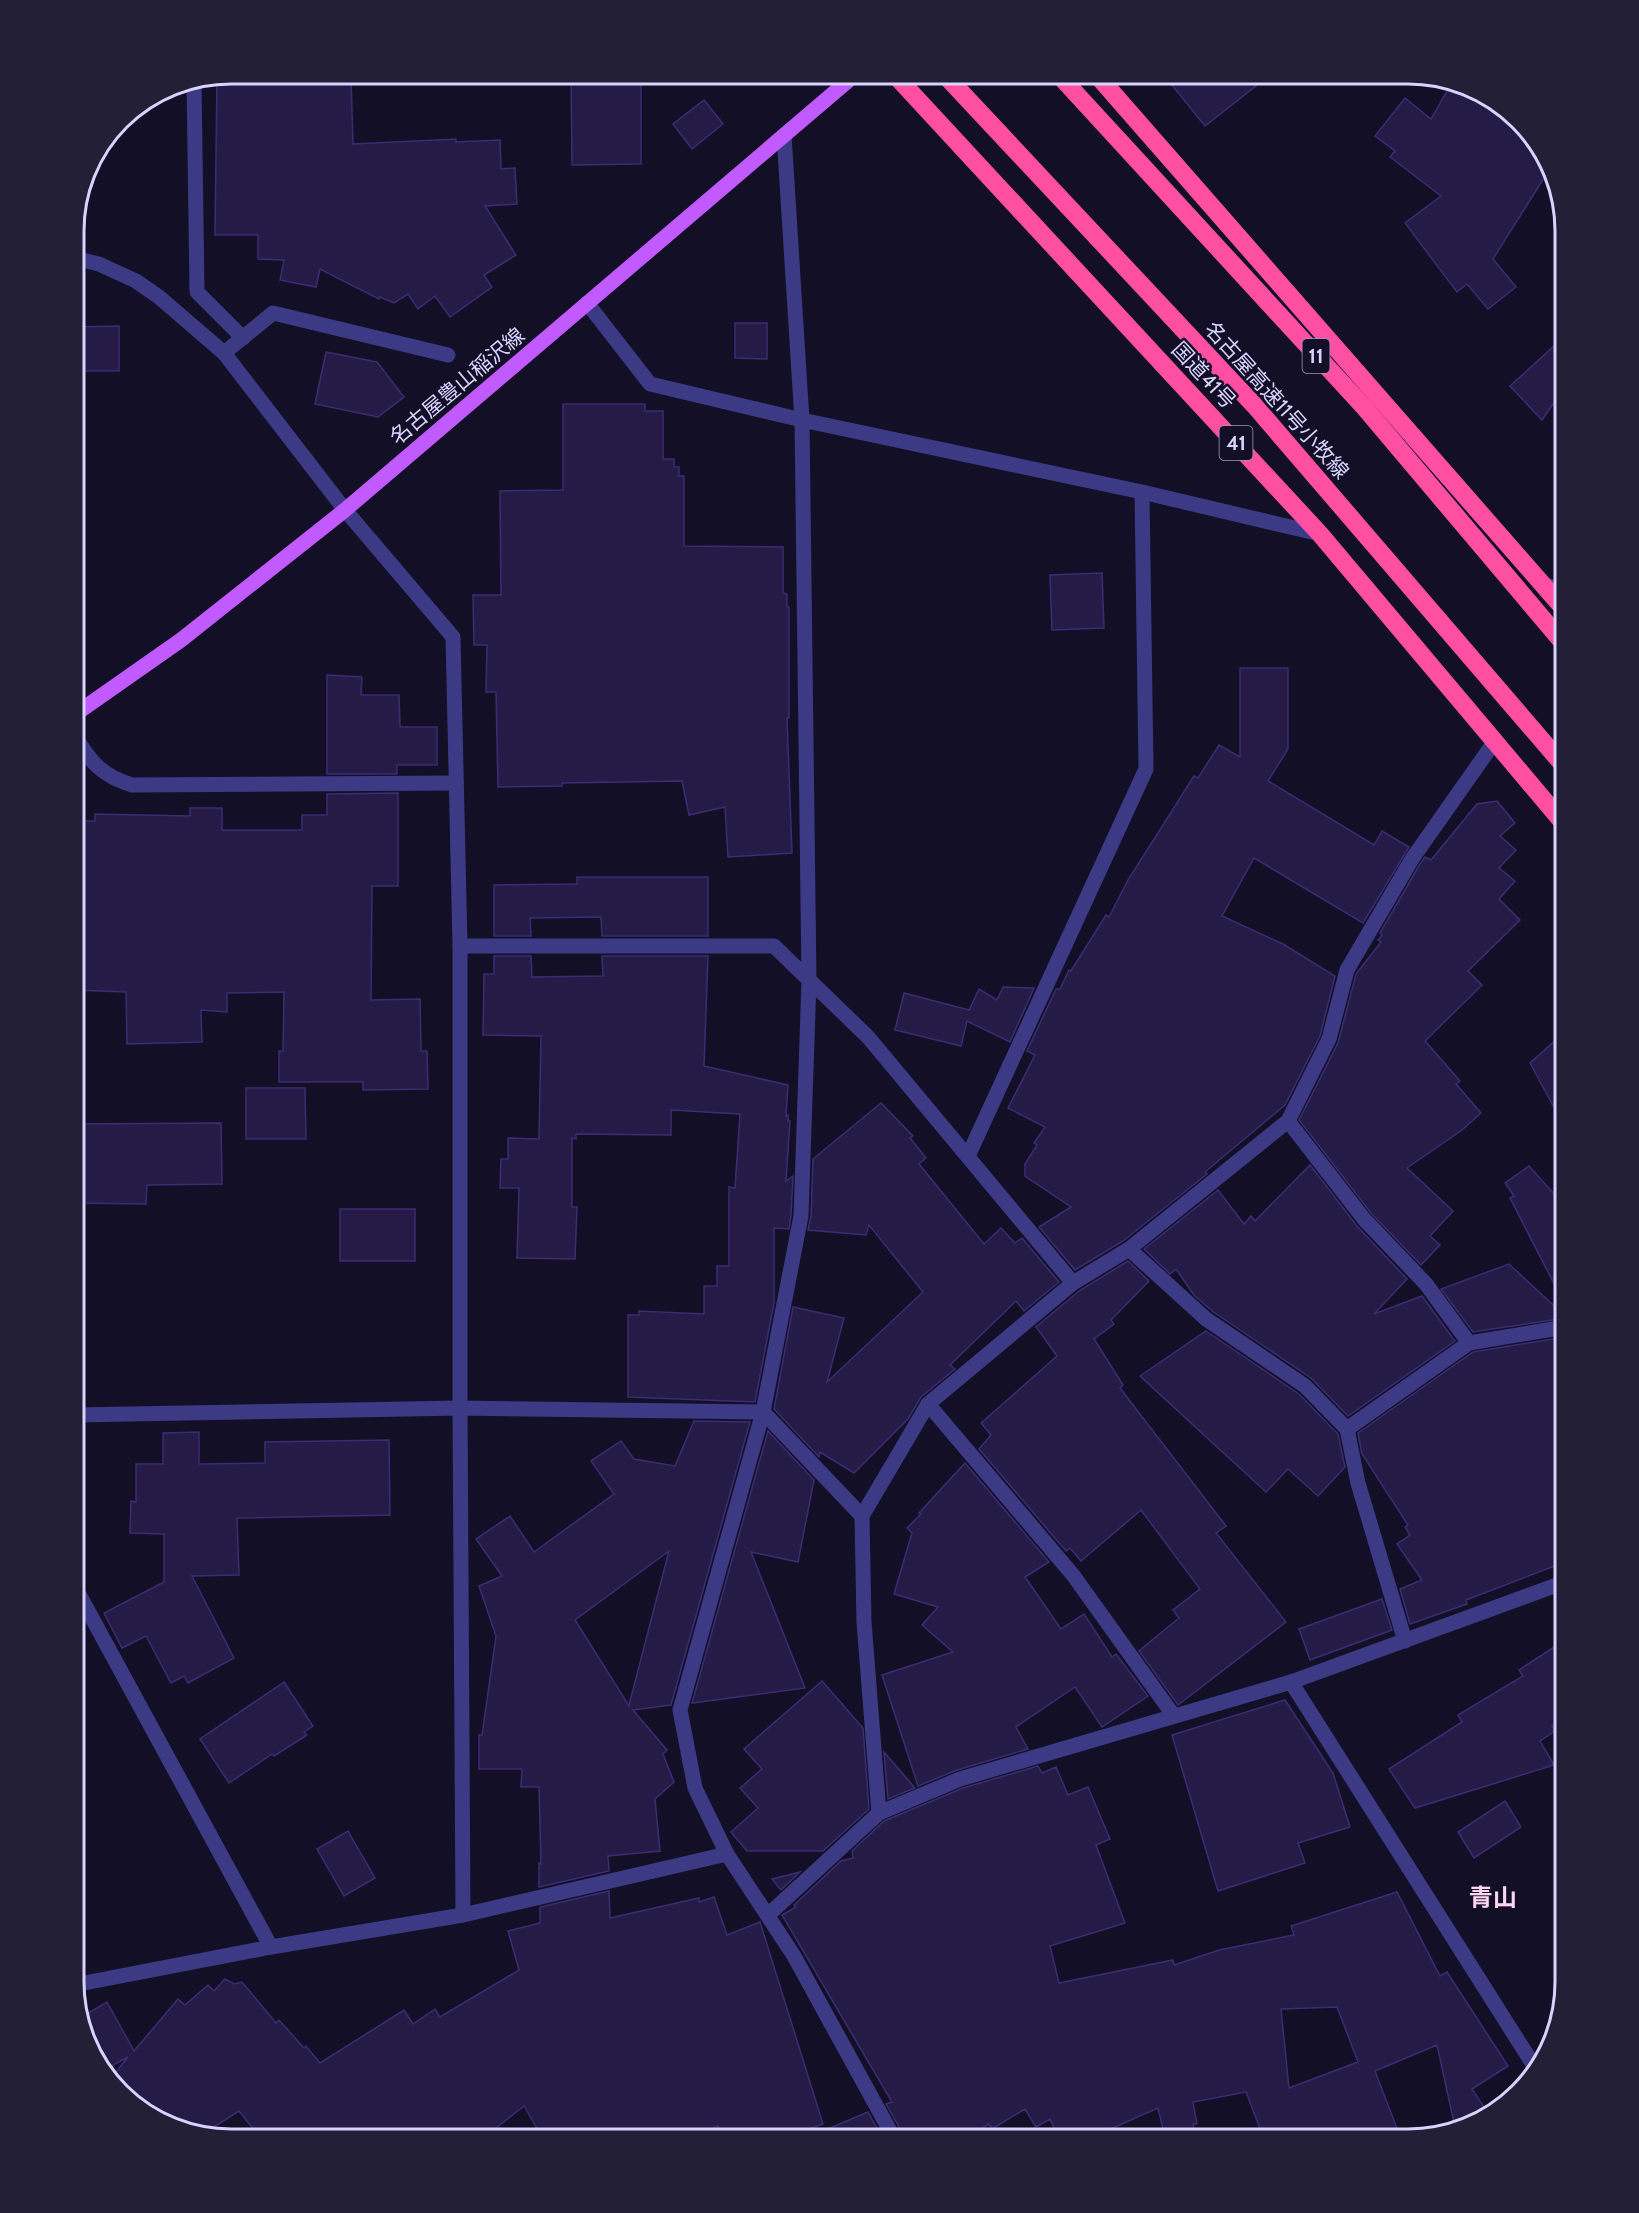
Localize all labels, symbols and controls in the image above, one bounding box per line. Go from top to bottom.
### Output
street label: 名古屋高速11号小牧線 [1200,316,1354,484]
street label: 名古屋豊山稲沢線 [385,322,529,450]
street label: 国道41号 [1167,336,1241,414]
road number: 11 [1302,339,1330,373]
road number: 41 [1220,426,1252,460]
district label: 青山 [1469,1883,1517,1912]

